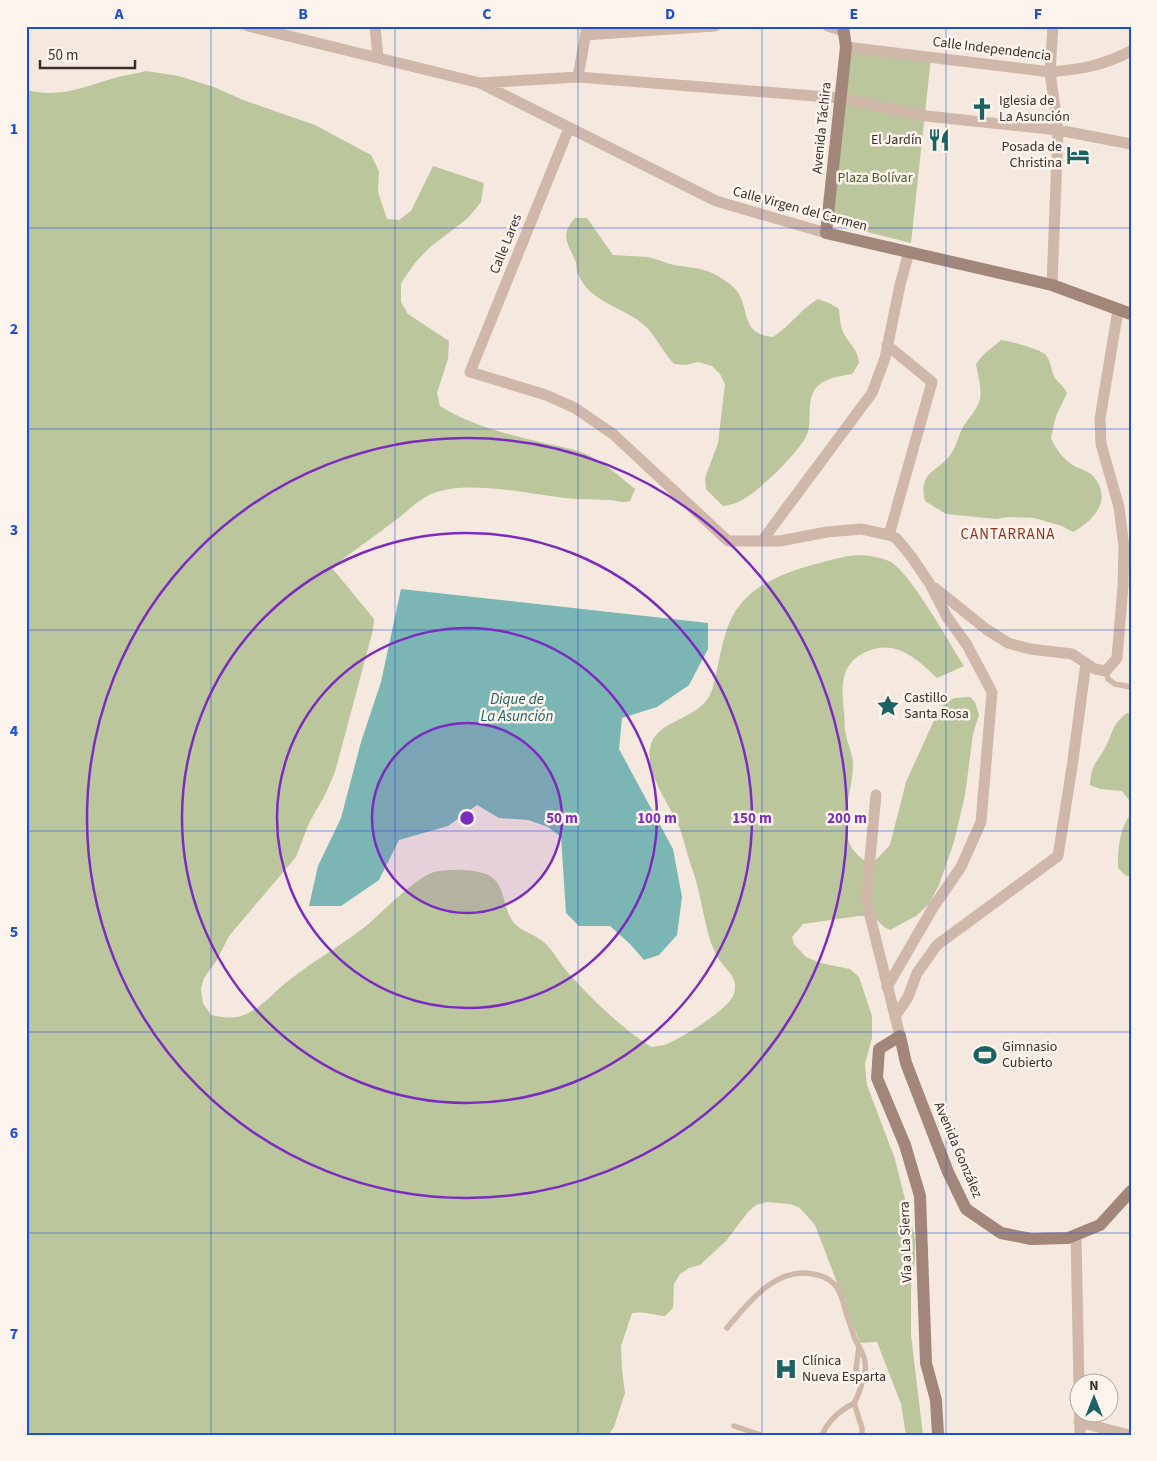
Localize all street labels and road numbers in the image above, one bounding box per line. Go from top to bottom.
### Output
street label: Calle Independencia [931,32,1053,66]
street label: Avenida Táchira [807,81,837,175]
street label: Calle Virgen del Carmen [730,181,870,237]
street label: Calle Lares [485,211,527,277]
street label: Avenida González [929,1099,987,1201]
street label: Vía a La Sierra [895,1201,917,1283]

